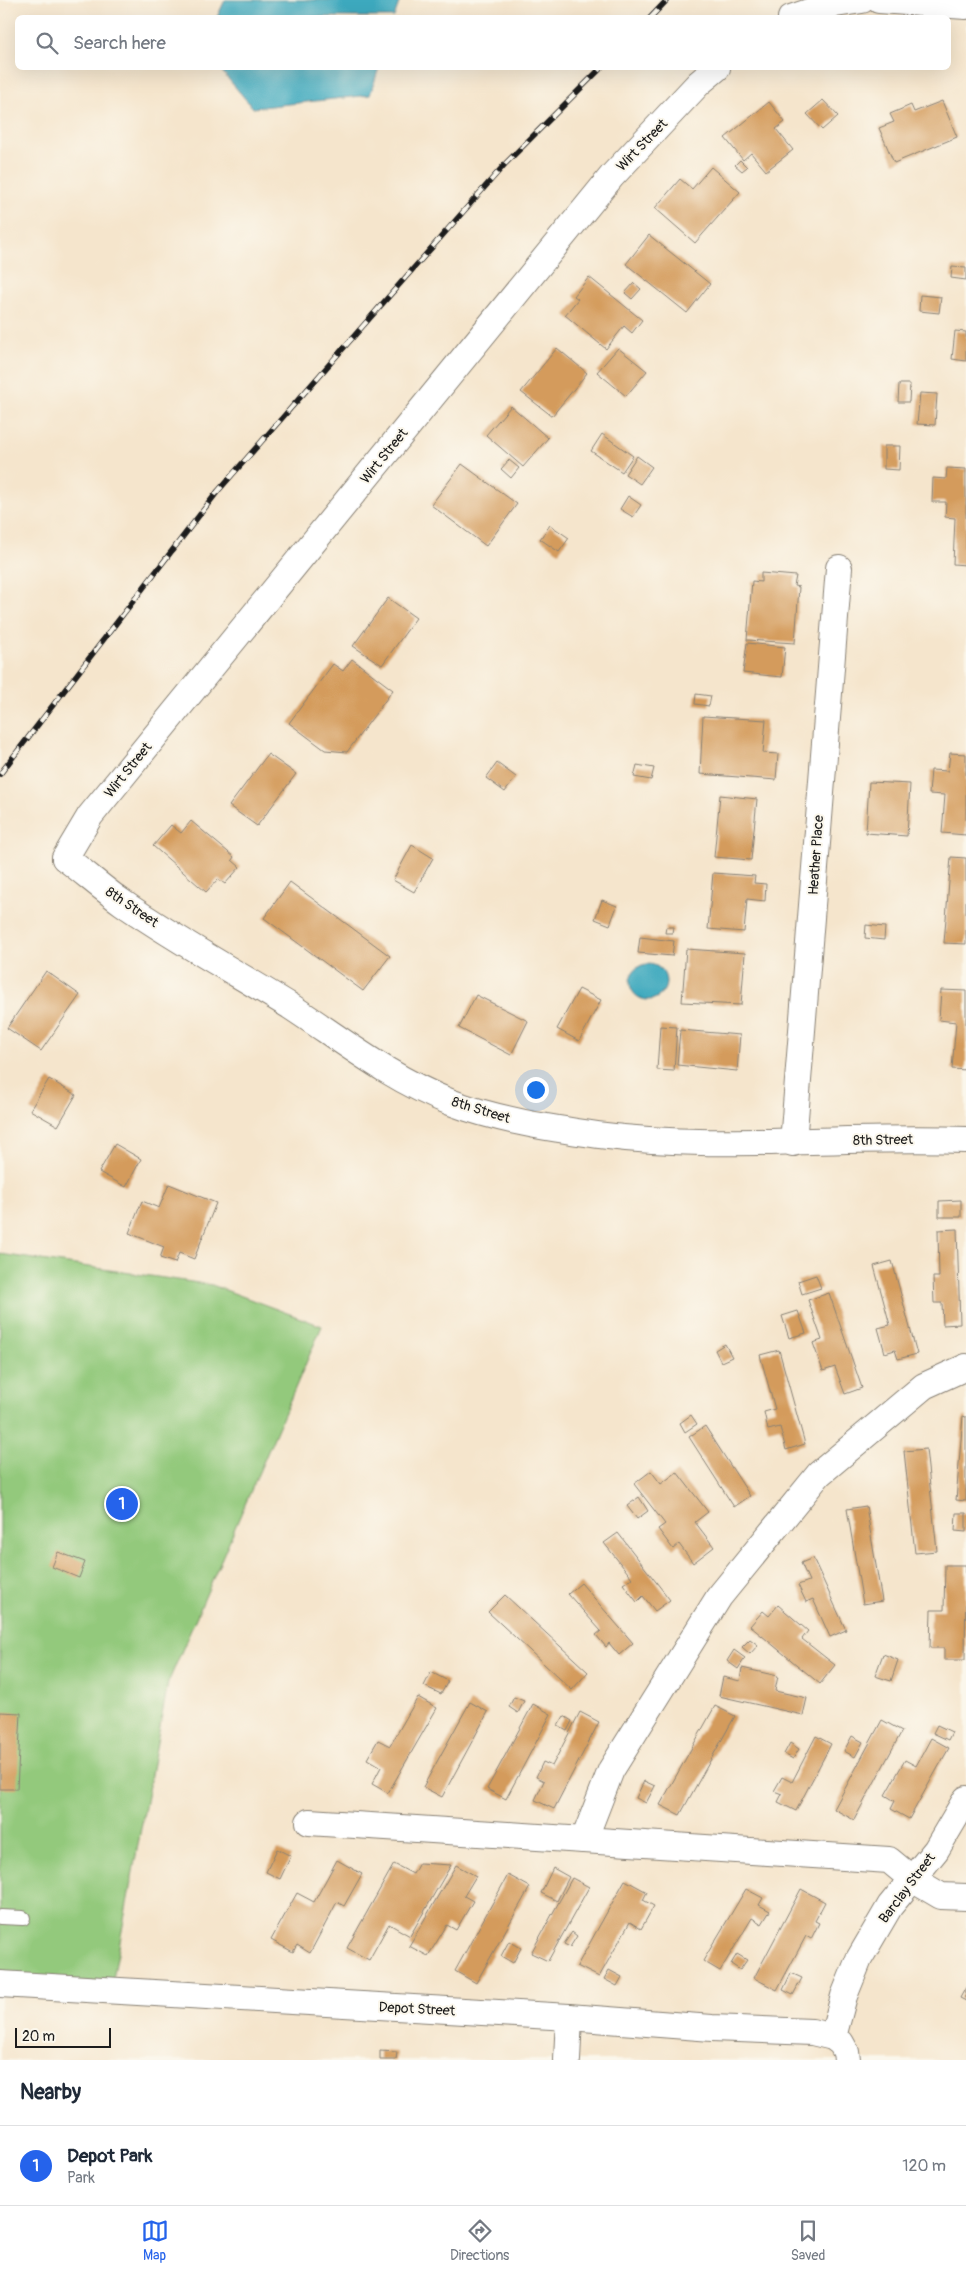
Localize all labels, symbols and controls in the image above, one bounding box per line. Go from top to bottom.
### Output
search box [15,15,951,70]
icon: search [33,29,61,57]
text: Search here [73,31,166,55]
street label: Wirt Street [613,115,671,175]
street label: Wirt Street [357,425,412,487]
street label: Wirt Street [101,739,156,801]
street label: Heather Place [805,814,827,896]
street label: 8th Street [102,883,162,931]
your location [523,1077,549,1103]
street label: 8th Street [450,1093,513,1127]
street label: 8th Street [853,1131,914,1149]
pin: 1 [106,1485,138,1523]
street label: Barclay Street [875,1849,939,1926]
street label: Depot Street [378,1999,456,2020]
scale bar [15,2025,111,2048]
text: 20 m [22,2028,55,2045]
text: Nearby [20,2079,81,2106]
text: Depot Park [67,2144,153,2168]
text: 1 [33,2156,39,2176]
text: 120 m [902,2156,946,2176]
text: Park [67,2168,95,2188]
tab: Map [141,2217,169,2264]
tab: Directions [450,2217,509,2264]
tab: Saved [791,2217,825,2264]

